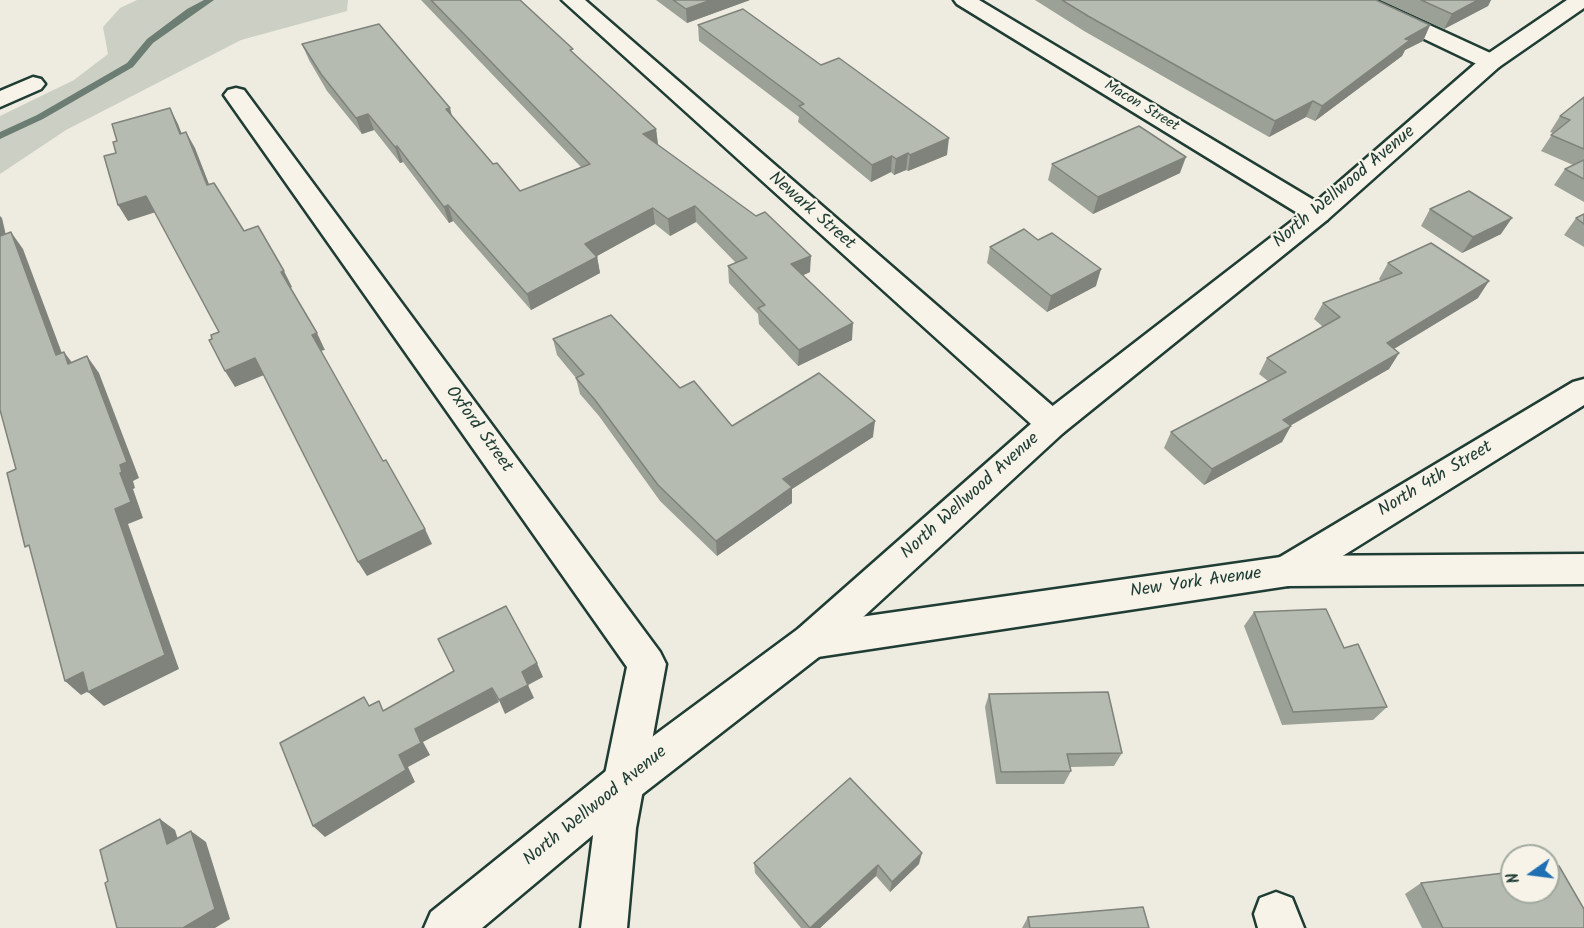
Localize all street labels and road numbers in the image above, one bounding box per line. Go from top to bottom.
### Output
street label: Macon Street [1100,78,1182,136]
street label: North Wellwood Avenue [1270,122,1420,254]
street label: Newark Street [763,168,859,256]
street label: Oxford Street [439,383,517,477]
street label: North Wellwood Avenue [897,429,1045,565]
street label: North 4th Street [1375,437,1497,523]
street label: New York Avenue [1129,564,1263,604]
street label: North Wellwood Avenue [520,742,672,872]

